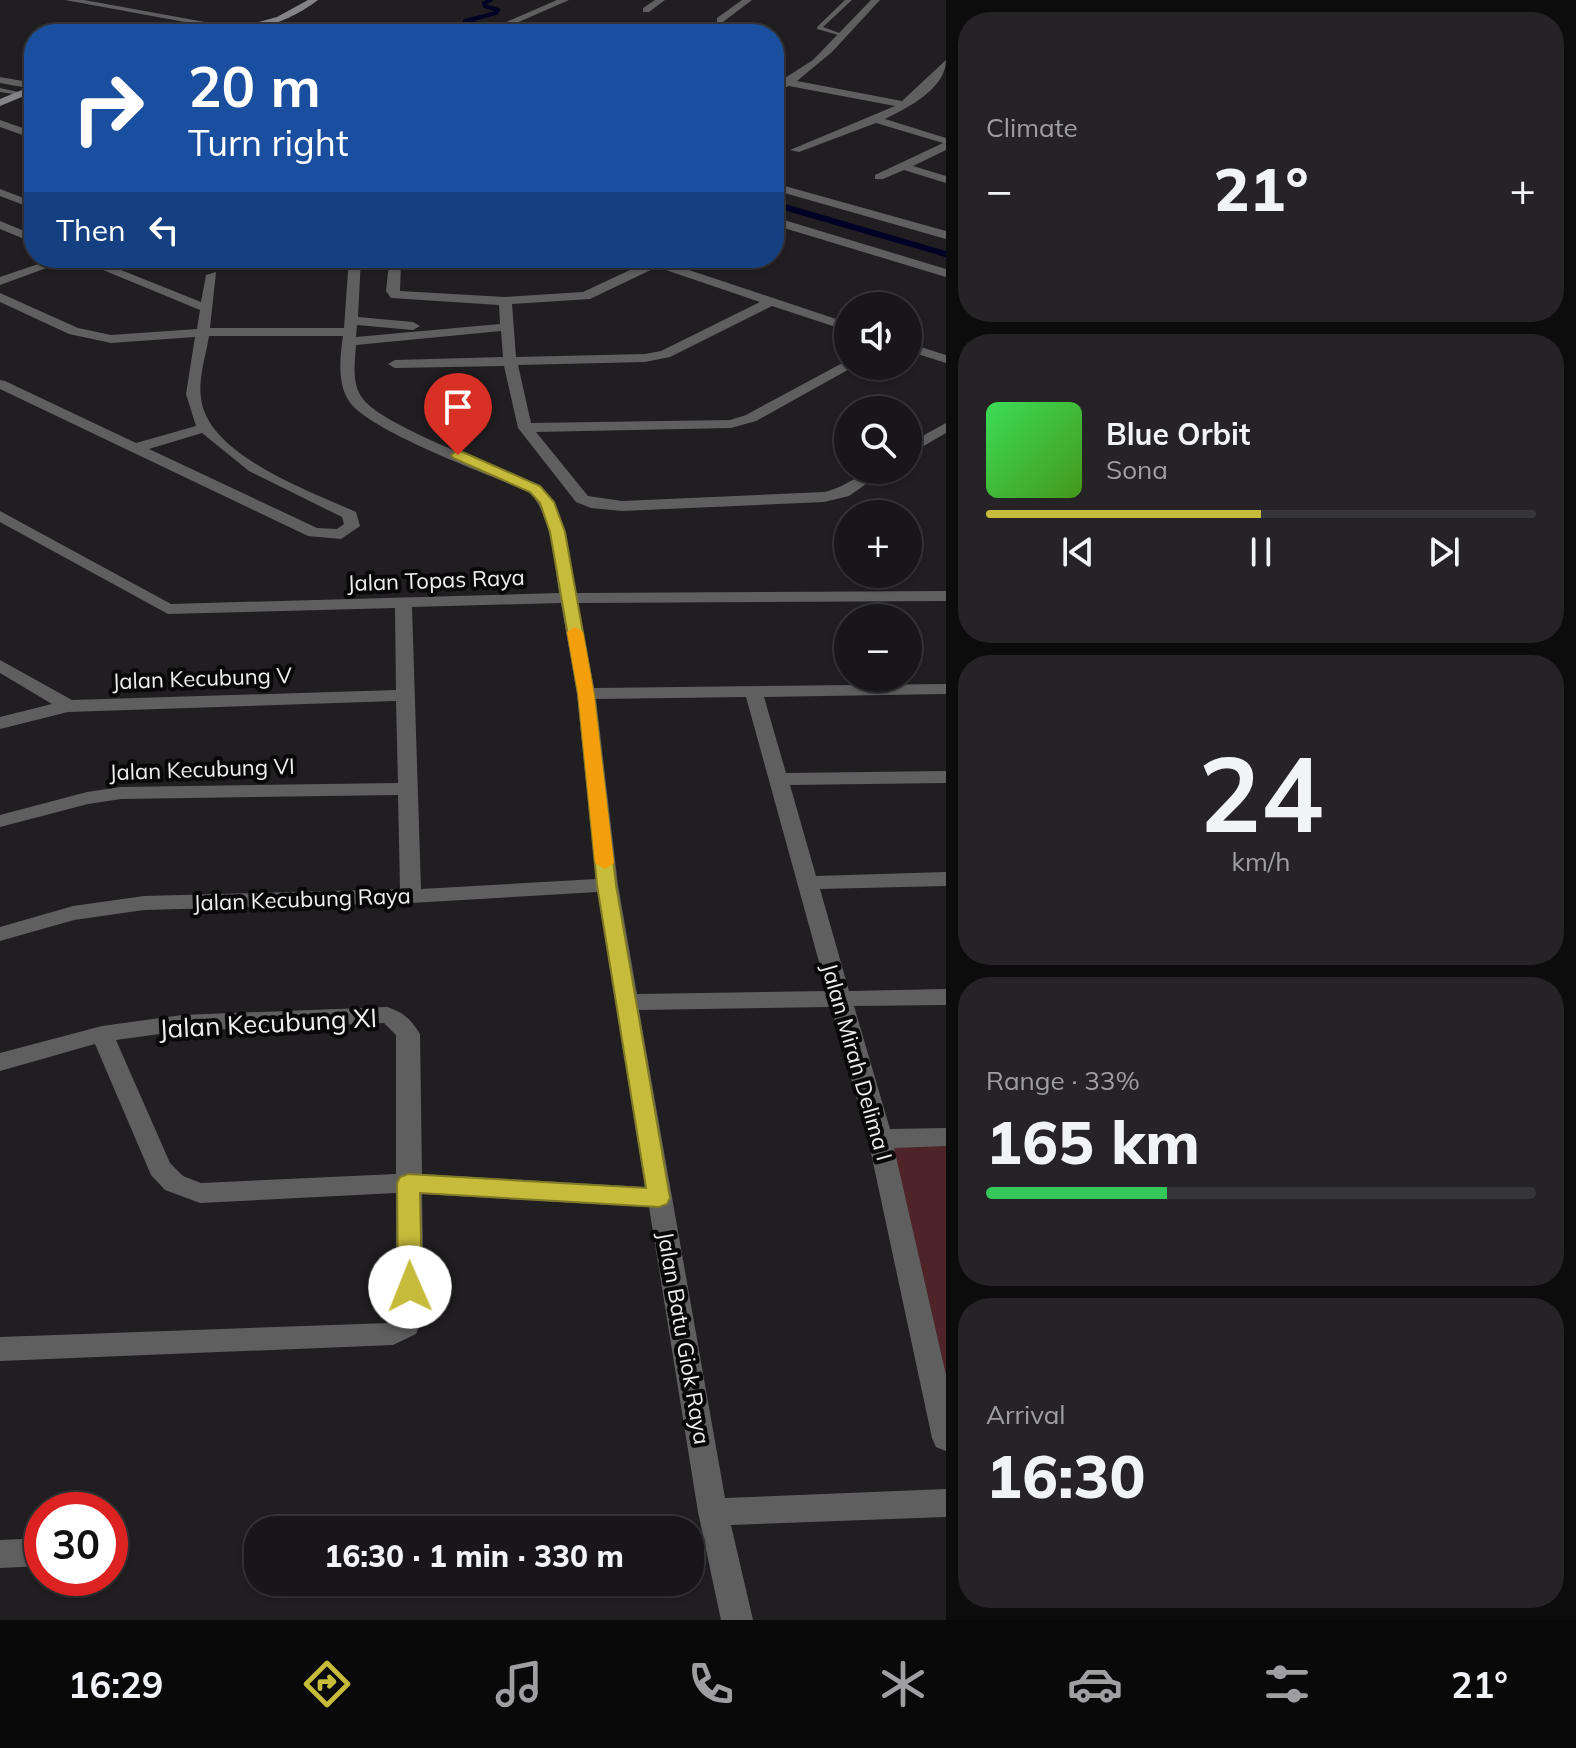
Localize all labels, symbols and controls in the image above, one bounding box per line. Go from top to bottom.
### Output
text: 20 m [188,51,321,121]
icon: right [56,56,160,160]
text: Climate [986,111,1078,144]
text: Turn right [188,120,349,165]
text: 21° [1213,151,1309,226]
text: − [986,162,1012,217]
text: + [1510,162,1536,217]
icon: left [142,208,186,252]
text: Then [56,211,126,249]
map controls [834,292,922,692]
button: sound [834,292,922,380]
pin [424,373,492,455]
icon: arrive [436,385,480,429]
button: search [834,396,922,484]
text: Blue Orbit [1106,415,1250,453]
text: Sona [1106,453,1168,486]
button: + [834,500,922,588]
icon: previous [1056,530,1100,574]
icon: pause [1239,530,1283,574]
icon: next [1422,530,1466,574]
street label: Jalan Topas Raya [347,563,525,597]
button: − [834,604,922,692]
street label: Jalan Kecubung V [112,661,293,695]
text: 24 [1199,727,1323,858]
street label: Jalan Kecubung VI [109,752,295,786]
text: km/h [1232,845,1290,878]
street label: Jalan Kecubung Raya [193,881,411,917]
street label: Jalan Mirah Delima I [815,960,899,1164]
street label: Jalan Kecubung XI [158,1001,378,1045]
text: Range · 33% [986,1064,1140,1097]
text: 165 km [986,1104,1200,1179]
street label: Jalan Batu Giok Raya [651,1229,717,1447]
position arrow [368,1245,452,1329]
text: Arrival [986,1398,1066,1431]
text: 16:30 [986,1438,1146,1513]
speed limit sign: 30 [24,1492,128,1596]
text: 16:30 · 1 min · 330 m [324,1537,624,1575]
icon: directions [299,1656,355,1712]
icon: music [491,1656,547,1712]
icon: phone [683,1656,739,1712]
icon: climate [875,1656,931,1712]
icon: car [1067,1656,1123,1712]
icon: filters [1259,1656,1315,1712]
text: 16:29 [68,1662,163,1707]
text: 21° [1451,1662,1508,1707]

